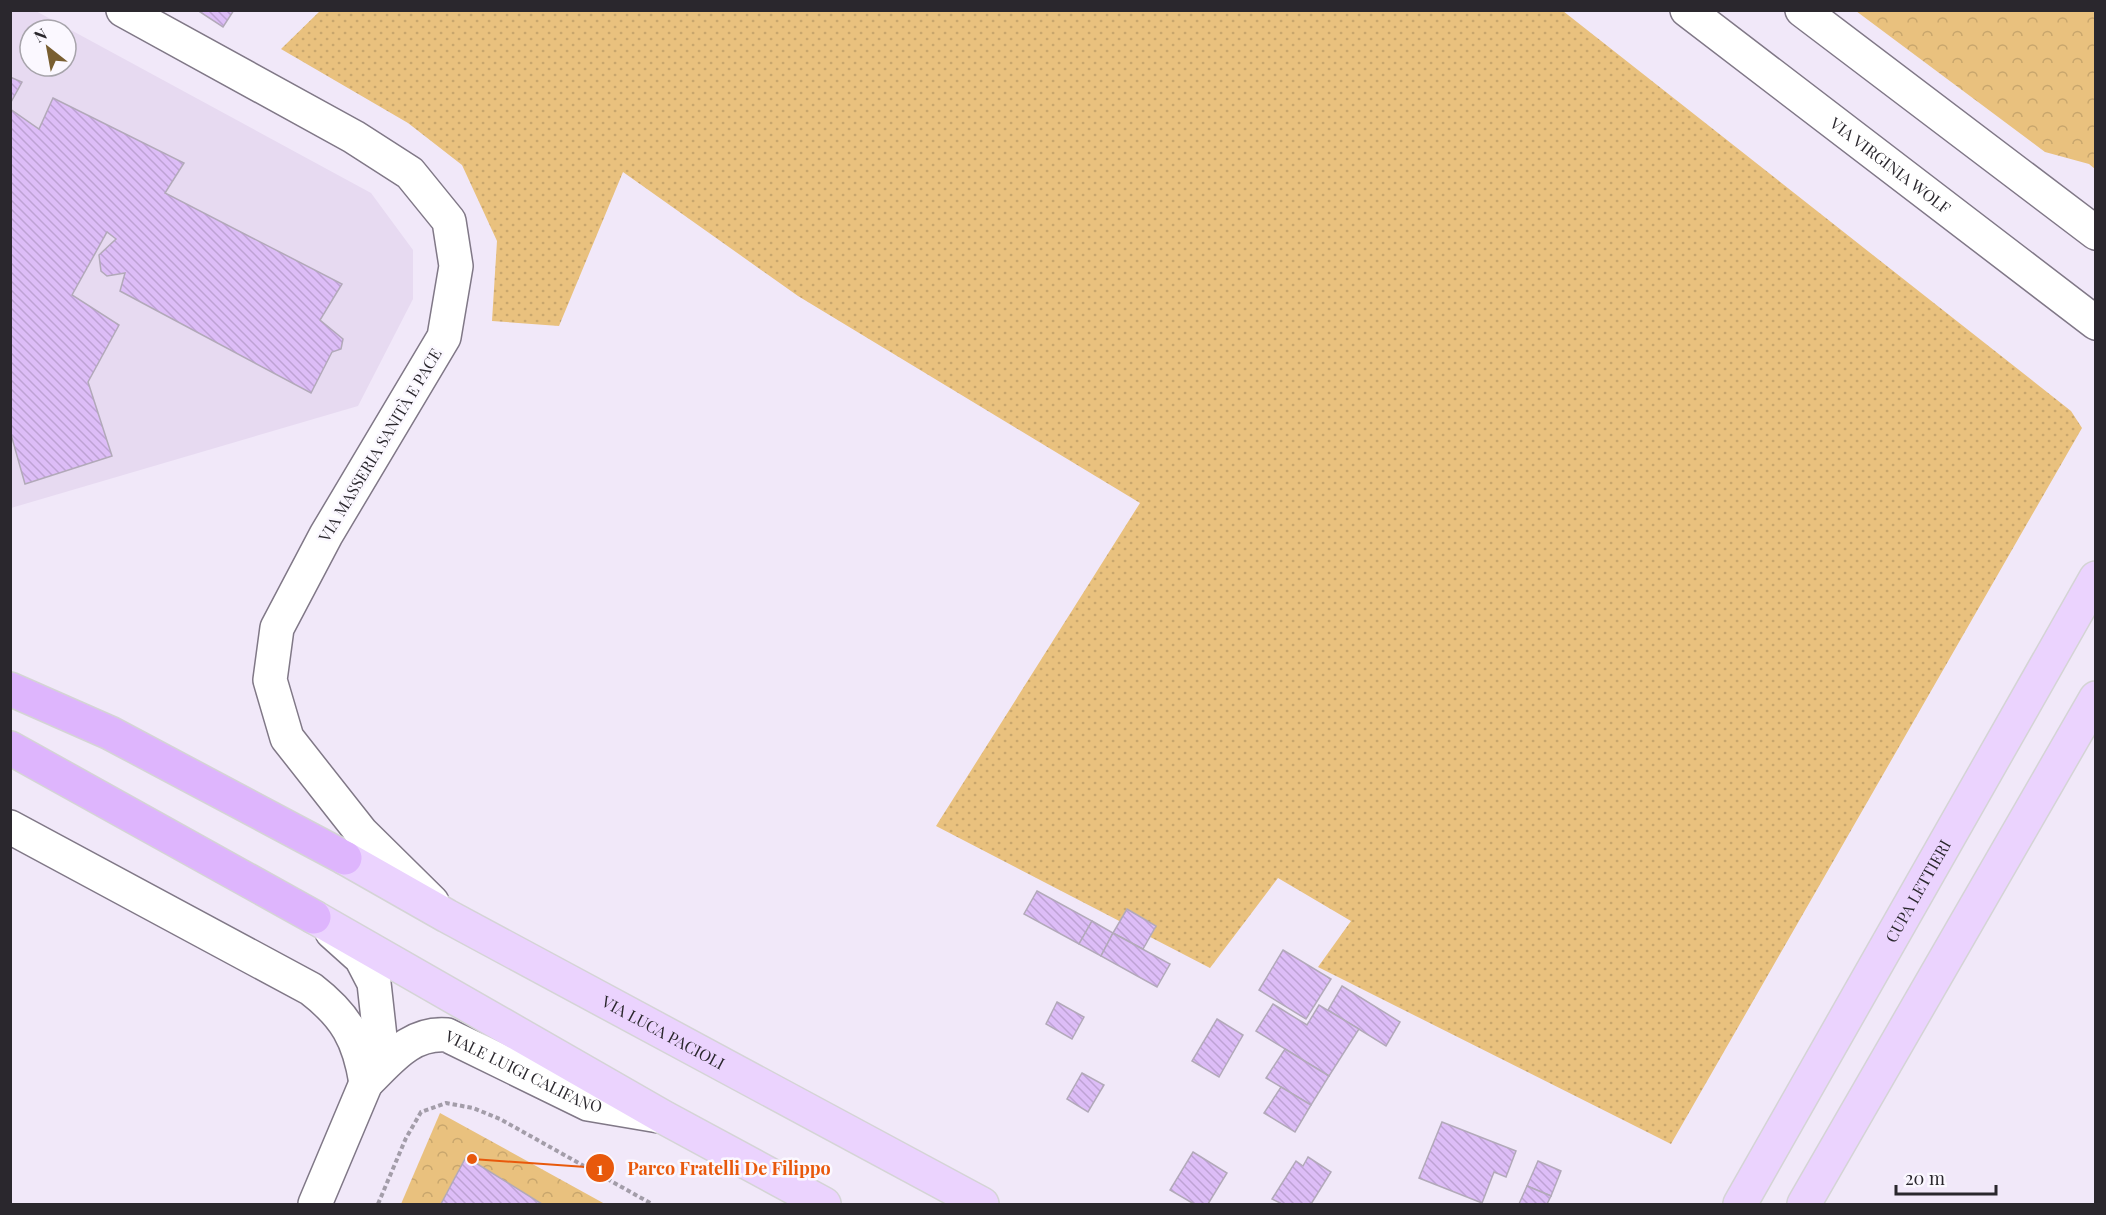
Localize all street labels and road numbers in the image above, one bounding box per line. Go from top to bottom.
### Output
street label: VIA VIRGINIA WOLF [1825,112,1955,218]
street label: VIA MASSERIA SANITÀ E PACE [313,344,446,546]
street label: CUPA LETTIERI [1880,836,1955,946]
street label: VIA LUCA PACIOLI [598,990,729,1074]
street label: VIALE LUIGI CALIFANO [441,1024,604,1116]

